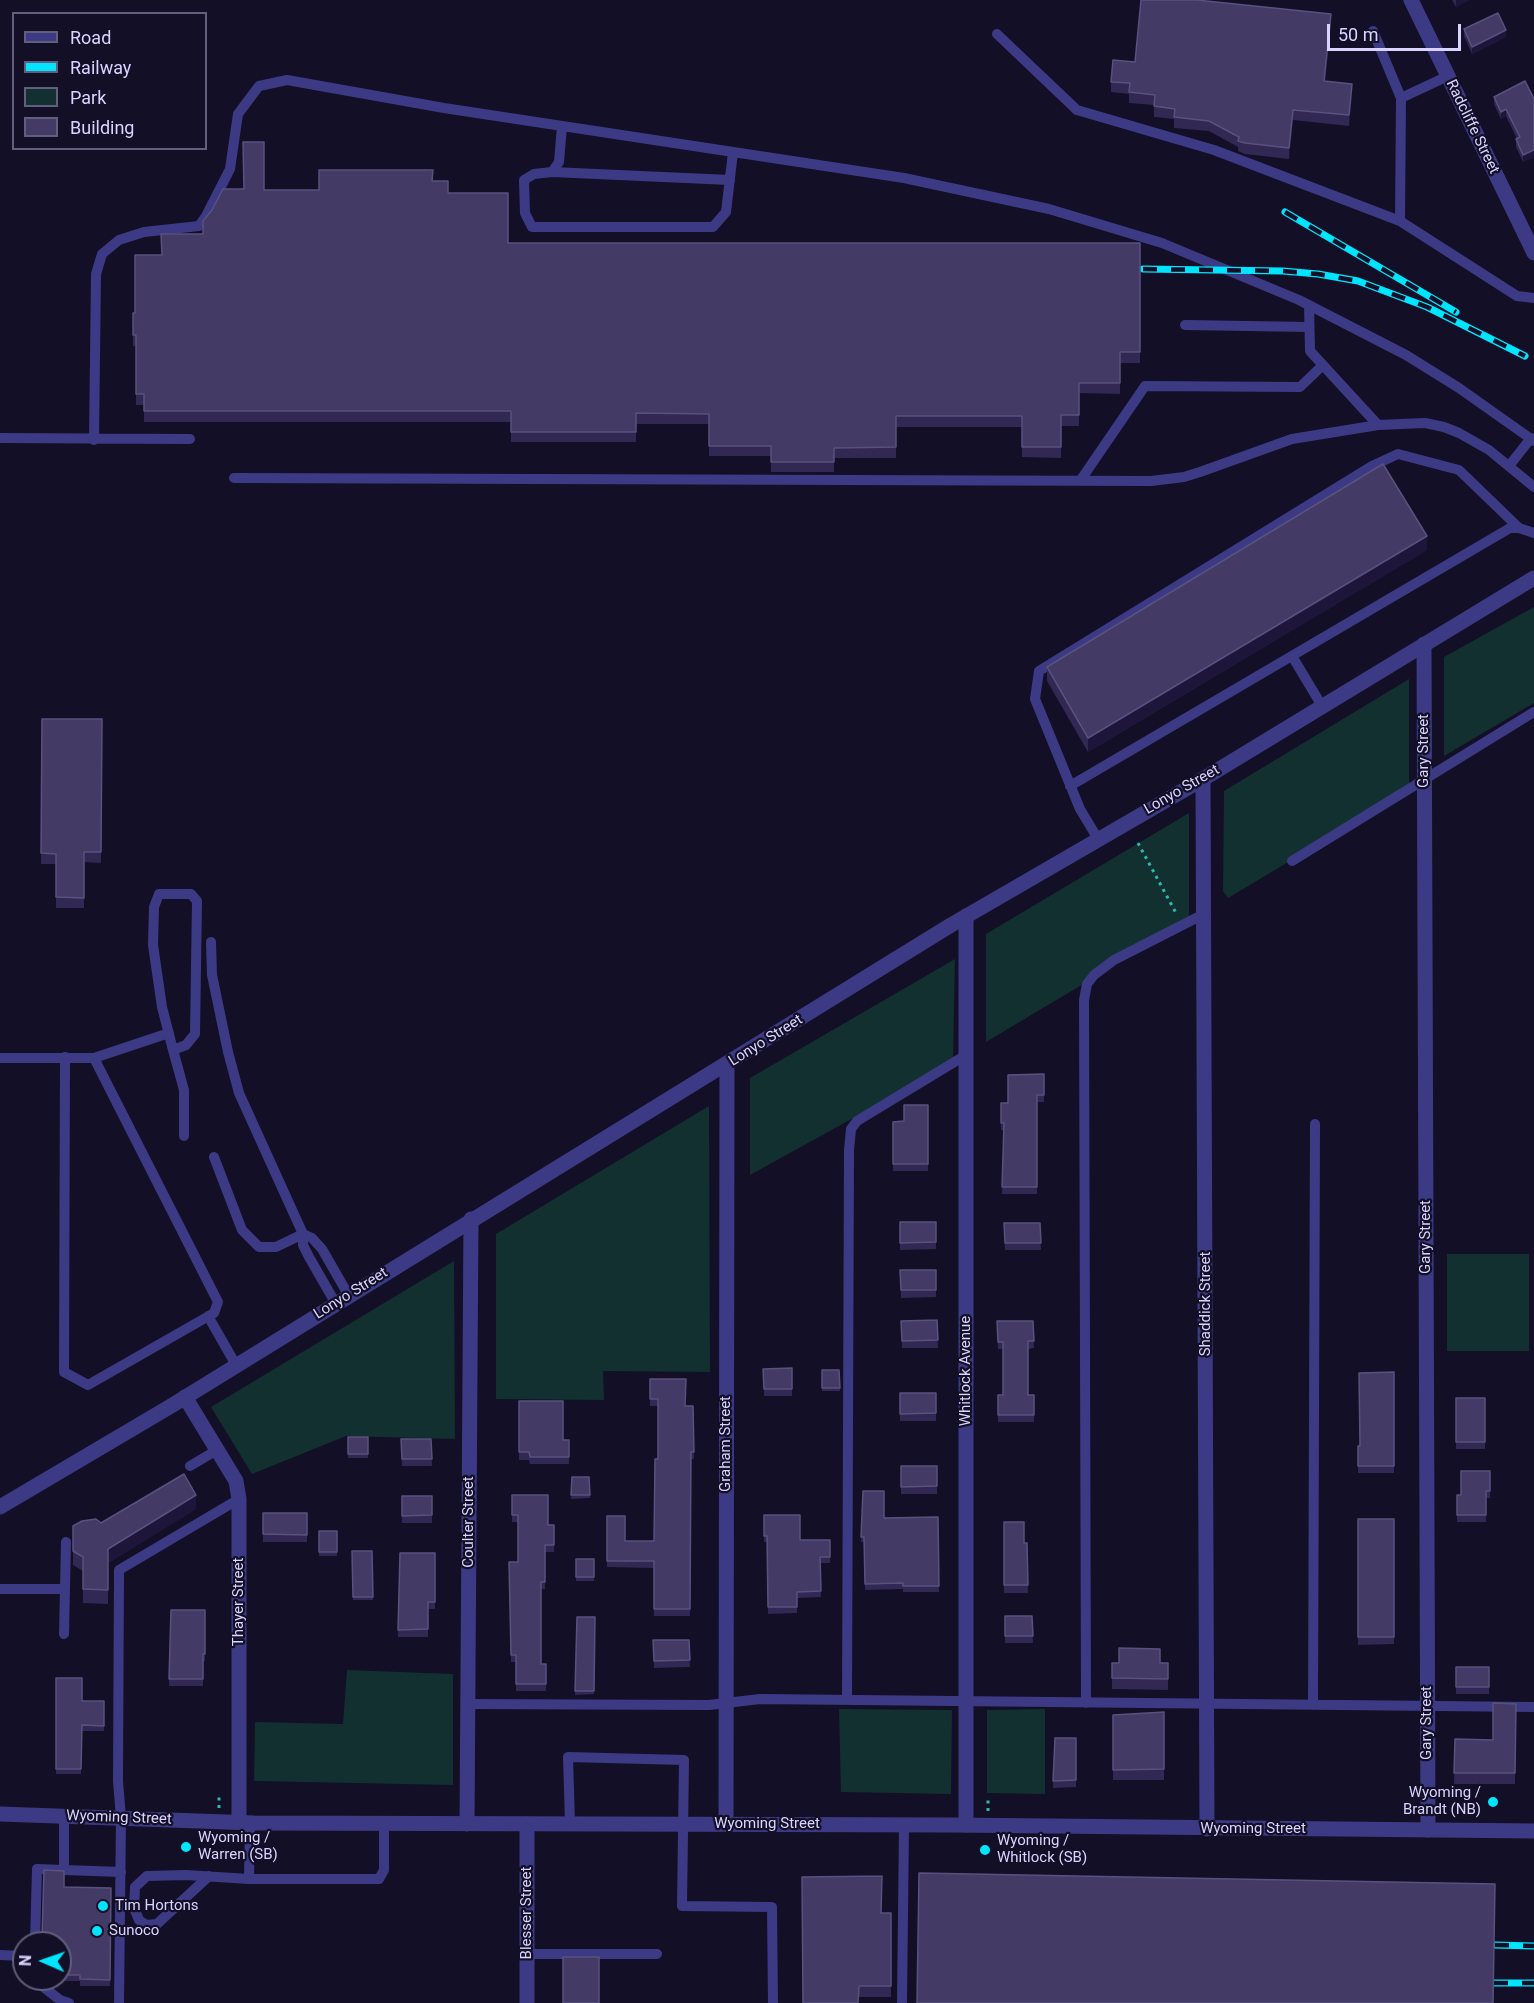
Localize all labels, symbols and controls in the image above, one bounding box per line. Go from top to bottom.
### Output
legend [12,12,207,150]
scale bar [1330,12,1464,50]
text: 50 m [1338,24,1378,45]
text: Road [70,27,111,48]
text: Railway [70,57,131,78]
street label: Radcliffe Street [1441,77,1503,177]
text: Park [70,87,106,108]
text: Building [70,117,134,138]
street label: Gary Street [1415,714,1433,788]
street label: Lonyo Street [1141,761,1223,819]
street label: Lonyo Street [726,1011,806,1071]
street label: Gary Street [1417,1200,1435,1274]
street label: Shaddick Street [1197,1252,1215,1356]
street label: Lonyo Street [311,1264,391,1324]
street label: Whitlock Avenue [957,1316,975,1426]
street label: Graham Street [717,1396,735,1492]
street label: Coulter Street [460,1476,478,1568]
street label: Thayer Street [230,1558,248,1646]
street label: Gary Street [1418,1686,1436,1760]
place label: Wyoming / Brandt (NB) [1403,1784,1481,1819]
marker: Wyoming / Brandt (NB) [1486,1795,1500,1809]
street label: Wyoming Street [66,1807,172,1829]
street label: Wyoming Street [714,1815,820,1833]
street label: Wyoming Street [1200,1820,1306,1838]
place label: Wyoming / Warren (SB) [198,1829,278,1864]
place label: Wyoming / Whitlock (SB) [997,1832,1087,1867]
marker: Wyoming / Warren (SB) [179,1840,193,1854]
marker: Wyoming / Whitlock (SB) [978,1843,992,1857]
street label: Blesser Street [518,1867,536,1959]
place label: Tim Hortons [115,1897,199,1915]
marker: Tim Hortons [96,1899,110,1913]
place label: Sunoco [109,1922,159,1940]
marker: Sunoco [90,1924,104,1938]
north arrow [12,1931,72,1991]
text: N [16,1954,35,1966]

